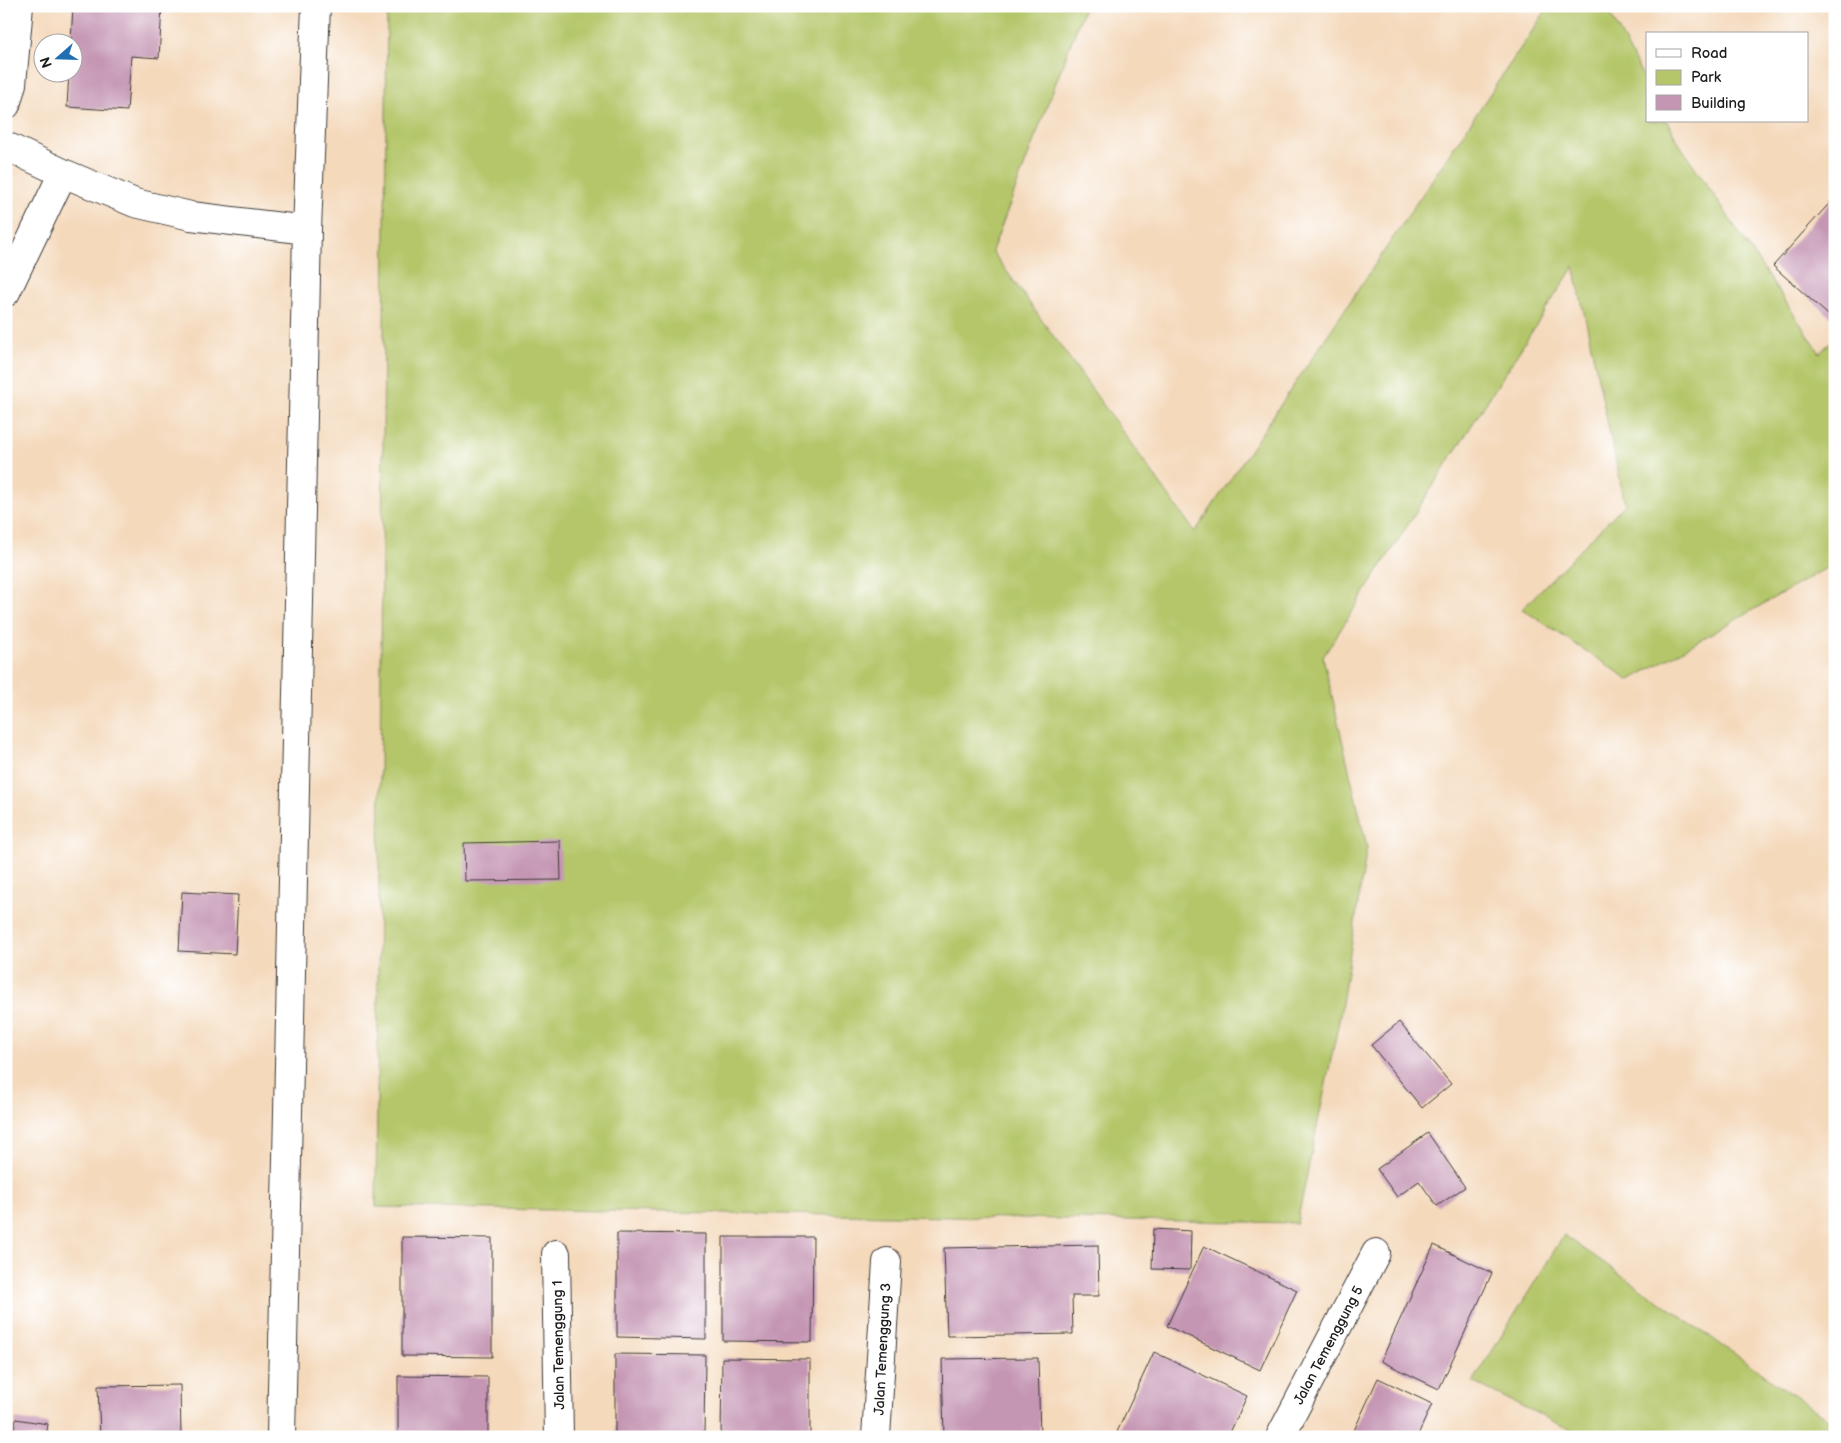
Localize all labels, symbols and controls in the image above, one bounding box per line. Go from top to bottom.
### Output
north arrow [32,32,82,82]
legend [1646,32,1808,122]
text: Road [1691,44,1727,63]
text: N [36,54,56,70]
text: Park [1691,68,1722,87]
text: Building [1691,94,1746,113]
street label: Jalan Temenggung 1 [549,1280,568,1410]
street label: Jalan Temenggung 3 [871,1282,894,1416]
street label: Jalan Temenggung 5 [1290,1283,1367,1407]

